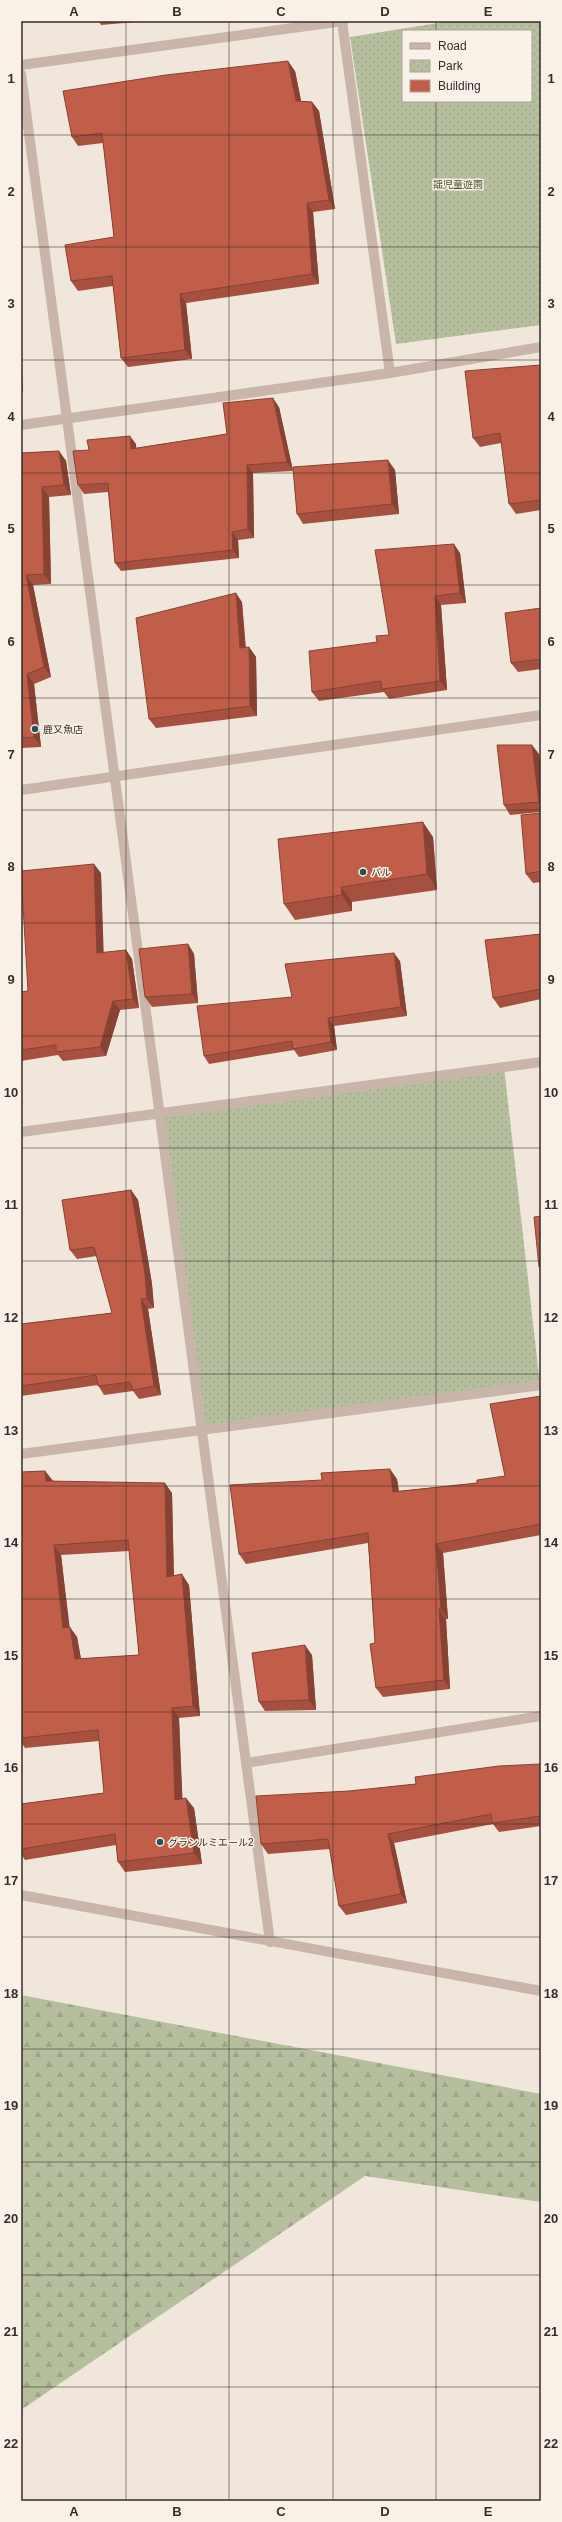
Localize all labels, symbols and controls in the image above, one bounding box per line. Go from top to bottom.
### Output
text: A [69,4,79,19]
text: B [172,4,182,19]
text: C [276,4,286,19]
text: D [380,4,390,19]
text: E [484,4,493,19]
legend [402,30,532,102]
text: Road [438,39,467,53]
text: Park [438,59,464,73]
text: 1 [7,71,15,86]
text: 1 [547,71,555,86]
text: Building [438,79,481,93]
park label: 謡児童遊園 [433,179,483,190]
text: 2 [7,184,15,199]
text: 2 [547,184,555,199]
text: 3 [7,296,15,311]
text: 3 [547,296,555,311]
text: 4 [7,409,15,424]
text: 4 [547,409,555,424]
text: 5 [7,521,15,536]
text: 5 [547,521,555,536]
text: 6 [7,634,15,649]
text: 6 [547,634,555,649]
marker: 鹿又魚店 [30,724,40,734]
place label: 鹿又魚店 [43,724,83,735]
text: 7 [7,747,15,762]
text: 7 [547,747,555,762]
text: 8 [7,859,15,874]
text: 8 [547,859,555,874]
marker: パル [358,867,368,877]
place label: パル [371,867,391,878]
text: 9 [7,972,15,987]
text: 9 [547,972,555,987]
text: 10 [4,1085,18,1100]
text: 10 [544,1085,558,1100]
text: 11 [4,1197,18,1212]
text: 11 [544,1197,558,1212]
text: 12 [4,1310,18,1325]
text: 12 [544,1310,558,1325]
text: 13 [4,1423,18,1438]
text: 13 [544,1423,558,1438]
text: 14 [4,1535,19,1550]
text: 14 [544,1535,559,1550]
text: 15 [4,1648,18,1663]
text: 15 [544,1648,558,1663]
text: 16 [4,1760,18,1775]
text: 16 [544,1760,558,1775]
marker: グランルミエール2 [155,1837,165,1847]
place label: グランルミエール2 [168,1837,254,1848]
text: 17 [4,1873,18,1888]
text: 17 [544,1873,558,1888]
text: 18 [4,1986,18,2001]
text: 18 [544,1986,558,2001]
text: 19 [4,2098,18,2113]
text: 19 [544,2098,558,2113]
text: 20 [4,2211,18,2226]
text: 20 [544,2211,558,2226]
text: 21 [4,2324,18,2339]
text: 21 [544,2324,558,2339]
text: 22 [4,2436,18,2451]
text: 22 [544,2436,558,2451]
text: A [69,2504,79,2519]
text: B [172,2504,182,2519]
text: C [276,2504,286,2519]
text: D [380,2504,390,2519]
text: E [484,2504,493,2519]

